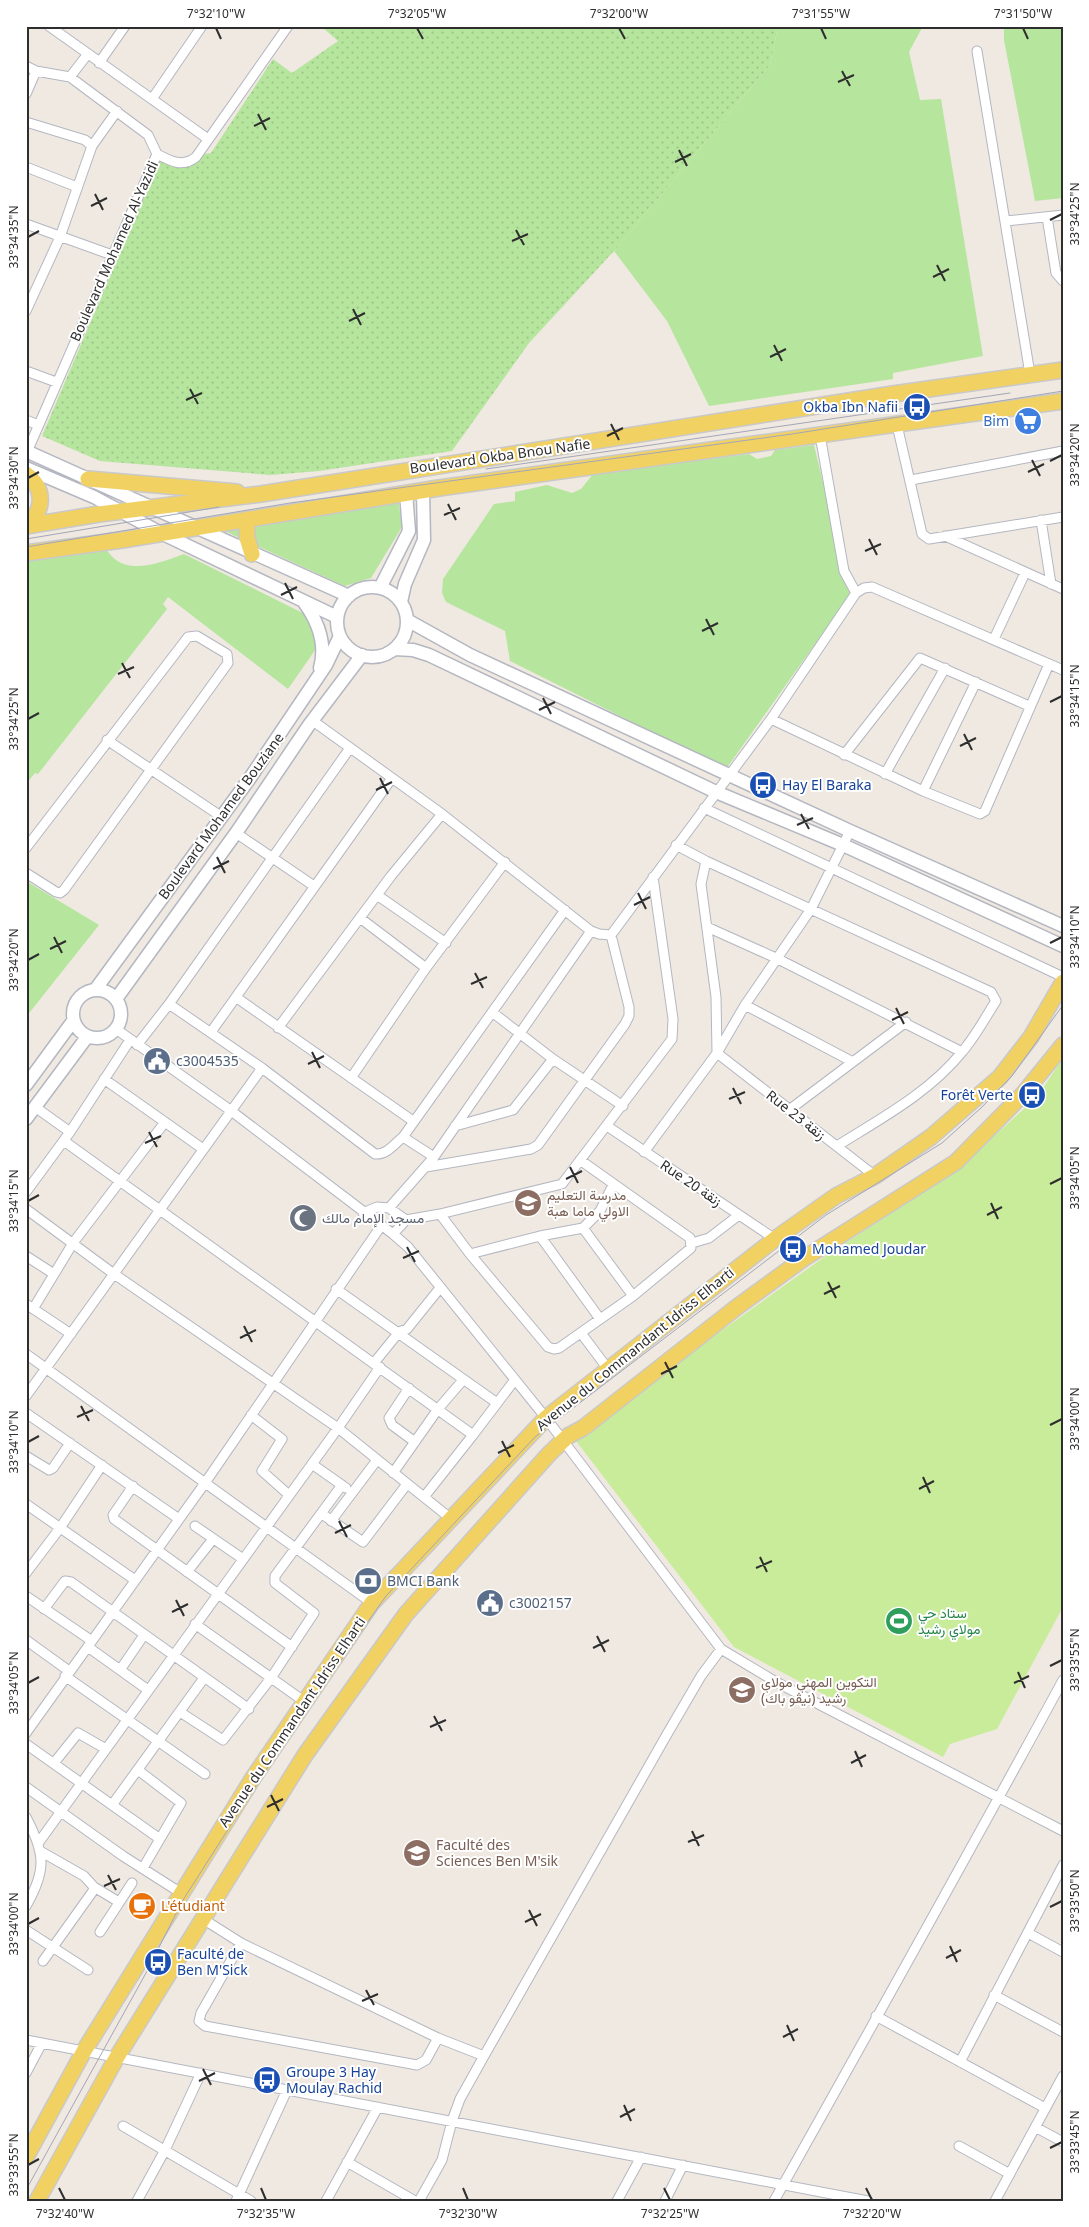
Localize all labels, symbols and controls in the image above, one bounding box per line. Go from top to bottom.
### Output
text: 7°32'10"W [187,5,245,22]
text: 7°32'05"W [388,5,446,22]
text: 7°32'00"W [590,5,648,22]
text: 7°31'55"W [792,5,850,22]
text: 7°31'50"W [994,5,1052,22]
street label: Boulevard Mohamed Al-Yazidi [65,158,162,344]
text: 33°34'25"N [1066,182,1083,246]
text: 33°34'35"N [5,205,22,269]
bus stop icon: Okba Ibn Nafii [902,392,932,422]
place label: Okba Ibn Nafii [803,397,898,416]
supermarket icon: Bim [1013,406,1043,436]
place label: Bim [983,411,1009,430]
text: 33°34'20"N [1066,423,1083,487]
street label: Boulevard Okba Bnou Nafie [408,433,591,478]
text: 33°34'30"N [5,446,22,510]
text: 33°34'15"N [1066,664,1083,728]
text: 33°34'25"N [5,687,22,751]
street label: Boulevard Mohamed Bouziane [154,728,288,903]
bus stop icon: Hay El Baraka [748,770,778,800]
place label: Hay El Baraka [782,775,872,794]
text: 33°34'10"N [1066,905,1083,969]
text: 33°34'20"N [5,928,22,992]
public building icon: c3004535 [142,1046,172,1076]
place label: c3004535 [176,1051,239,1070]
bus stop icon: Forêt Verte [1017,1080,1047,1110]
street label: Rue 23 زنقة [763,1085,830,1144]
place label: Forêt Verte [940,1085,1013,1104]
text: 33°34'05"N [1066,1146,1083,1210]
street label: Rue 20 زنقة [657,1155,726,1210]
text: 33°34'15"N [5,1169,22,1233]
place label: مدرسة التعليم الاولي ماما هبة [547,1185,629,1223]
school or university icon: مدرسة التعليم الاولي ماما هبة [513,1188,543,1218]
mosque icon: مسجد الإمام مالك [288,1203,318,1233]
place label: مسجد الإمام مالك [322,1208,424,1228]
bus stop icon: Mohamed Joudar [778,1234,808,1264]
place label: Mohamed Joudar [812,1239,926,1258]
street label: Avenue du Commandant Idriss Elharti [532,1263,738,1435]
text: 33°34'00"N [1066,1387,1083,1451]
text: 33°34'10"N [5,1410,22,1474]
bank icon: BMCI Bank [353,1566,383,1596]
place label: BMCI Bank [387,1571,460,1590]
public building icon: c3002157 [475,1588,505,1618]
place label: c3002157 [509,1593,572,1612]
place label: ستاد حي مولاي رشيد [918,1603,980,1641]
sports icon: ستاد حي مولاي رشيد [884,1606,914,1636]
street label: Avenue du Commandant Idriss Elharti [214,1613,369,1831]
text: 33°33'55"N [1066,1628,1083,1692]
text: 33°34'05"N [5,1651,22,1715]
place label: التكوين المهني مولاي رشيد (نيڤو باك) [761,1672,877,1707]
school or university icon: التكوين المهني مولاي رشيد (نيڤو باك) [727,1675,757,1705]
place label: Faculté des Sciences Ben M'sik [436,1835,559,1870]
school or university icon: Faculté des Sciences Ben M'sik [402,1838,432,1868]
text: 33°33'50"N [1066,1869,1083,1933]
cafe icon: L'étudiant [127,1891,157,1921]
text: 33°34'00"N [5,1892,22,1956]
place label: L'étudiant [161,1896,225,1915]
place label: Faculté de Ben M'Sick [177,1944,248,1979]
bus stop icon: Faculté de Ben M'Sick [143,1947,173,1977]
place label: Groupe 3 Hay Moulay Rachid [286,2062,382,2097]
bus stop icon: Groupe 3 Hay Moulay Rachid [252,2065,282,2095]
text: 33°33'45"N [1066,2110,1083,2174]
text: 33°33'55"N [5,2133,22,2197]
text: 7°32'40"W [36,2205,94,2222]
text: 7°32'35"W [237,2205,295,2222]
text: 7°32'30"W [439,2205,497,2222]
text: 7°32'25"W [641,2205,699,2222]
text: 7°32'20"W [843,2205,901,2222]

